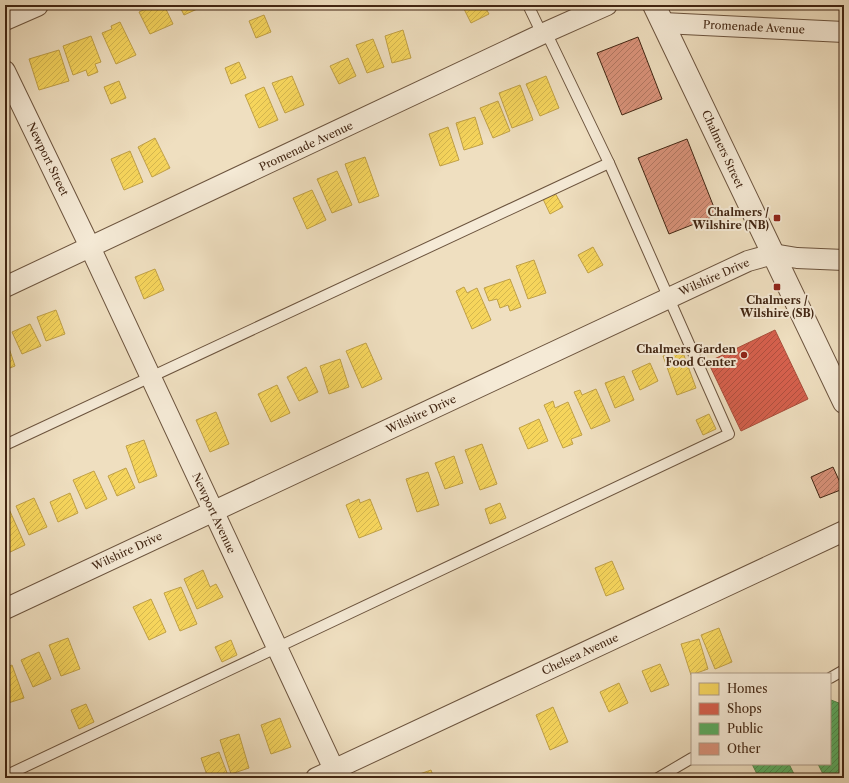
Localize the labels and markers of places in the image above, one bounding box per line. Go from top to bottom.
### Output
place label: Chalmers / Wilshire (NB) [691,205,770,232]
marker: Chalmers / Wilshire (NB) [772,213,782,223]
marker: Chalmers / Wilshire (SB) [772,282,782,292]
place label: Chalmers / Wilshire (SB) [739,293,815,320]
place label: Chalmers Garden Food Center [636,342,737,369]
marker: Chalmers Garden Food Center [739,350,749,360]

